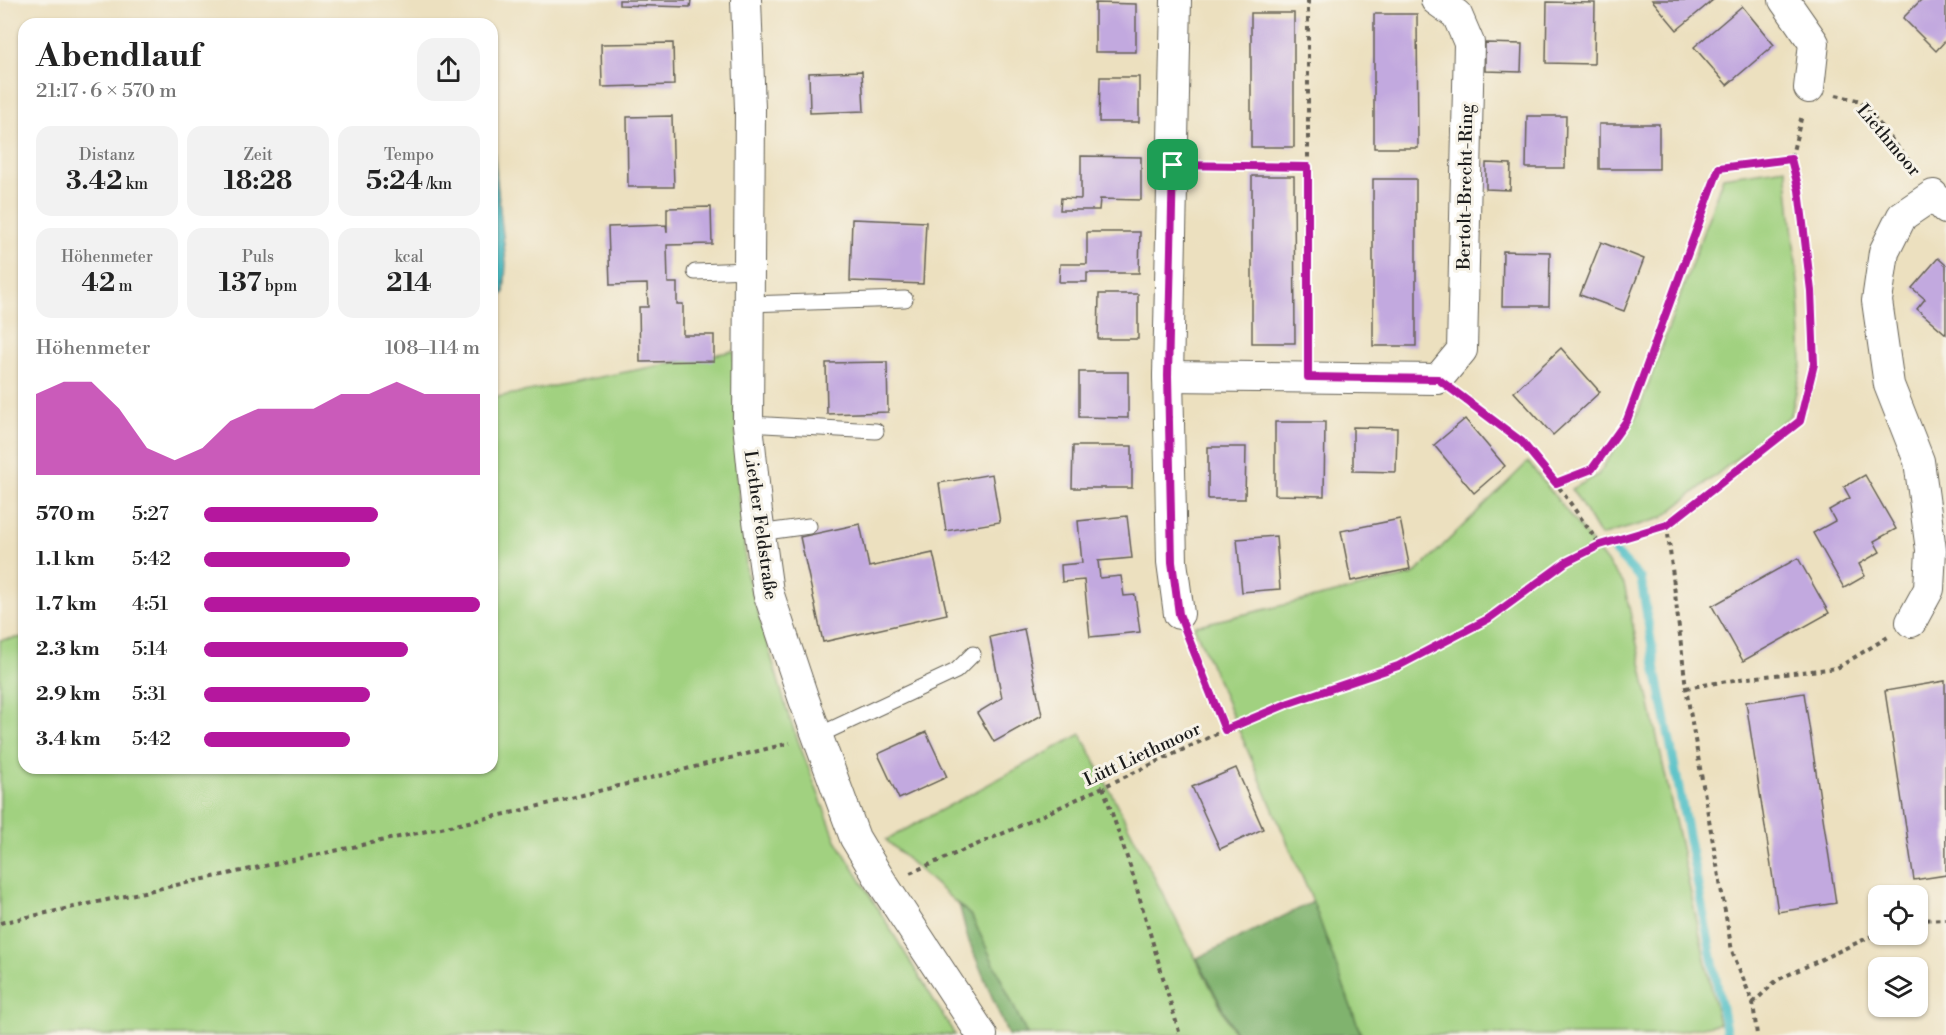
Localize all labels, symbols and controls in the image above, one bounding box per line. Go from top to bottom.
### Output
text: Abendlauf [36,36,201,77]
button: share [417,38,480,101]
text: 21:17 · 6 × 570 m [36,79,177,104]
street label: Liethmoor [1852,99,1926,182]
street label: Bertolt-Brecht-Ring [1453,103,1478,271]
pin [1147,139,1198,190]
text: Distanz [79,145,135,165]
text: Zeit [243,145,273,165]
text: Tempo [384,145,434,165]
icon: arrive [1156,148,1189,181]
text: 3.42 [66,165,122,197]
text: 18:28 [224,165,292,197]
text: 5:24 [366,165,423,197]
text: km [122,174,148,194]
text: /km [423,174,452,194]
text: Höhenmeter [61,247,153,267]
text: Puls [242,247,274,267]
text: kcal [394,247,424,267]
text: 42 [82,267,115,299]
text: 137 [219,267,262,299]
text: 214 [386,267,432,299]
text: m [115,276,132,296]
text: bpm [262,276,297,296]
text: Höhenmeter [36,336,150,361]
text: 108–114 m [385,336,480,361]
street label: Liether Feldstraße [739,449,782,601]
text: 570 m [36,502,95,527]
text: 5:27 [132,502,169,527]
text: 1.1 km [36,547,95,572]
text: 5:42 [132,547,171,572]
text: 1.7 km [36,592,97,617]
text: 4:51 [132,592,168,617]
text: 2.3 km [36,637,100,662]
text: 5:14 [132,637,167,662]
text: 2.9 km [36,682,100,707]
text: 5:31 [132,682,167,707]
street label: Lütt Liethmoor [1080,717,1205,792]
text: 3.4 km [36,727,101,752]
text: 5:42 [132,727,171,752]
map controls [1868,885,1928,1017]
button: locate [1868,885,1928,945]
button: layers [1868,957,1928,1017]

